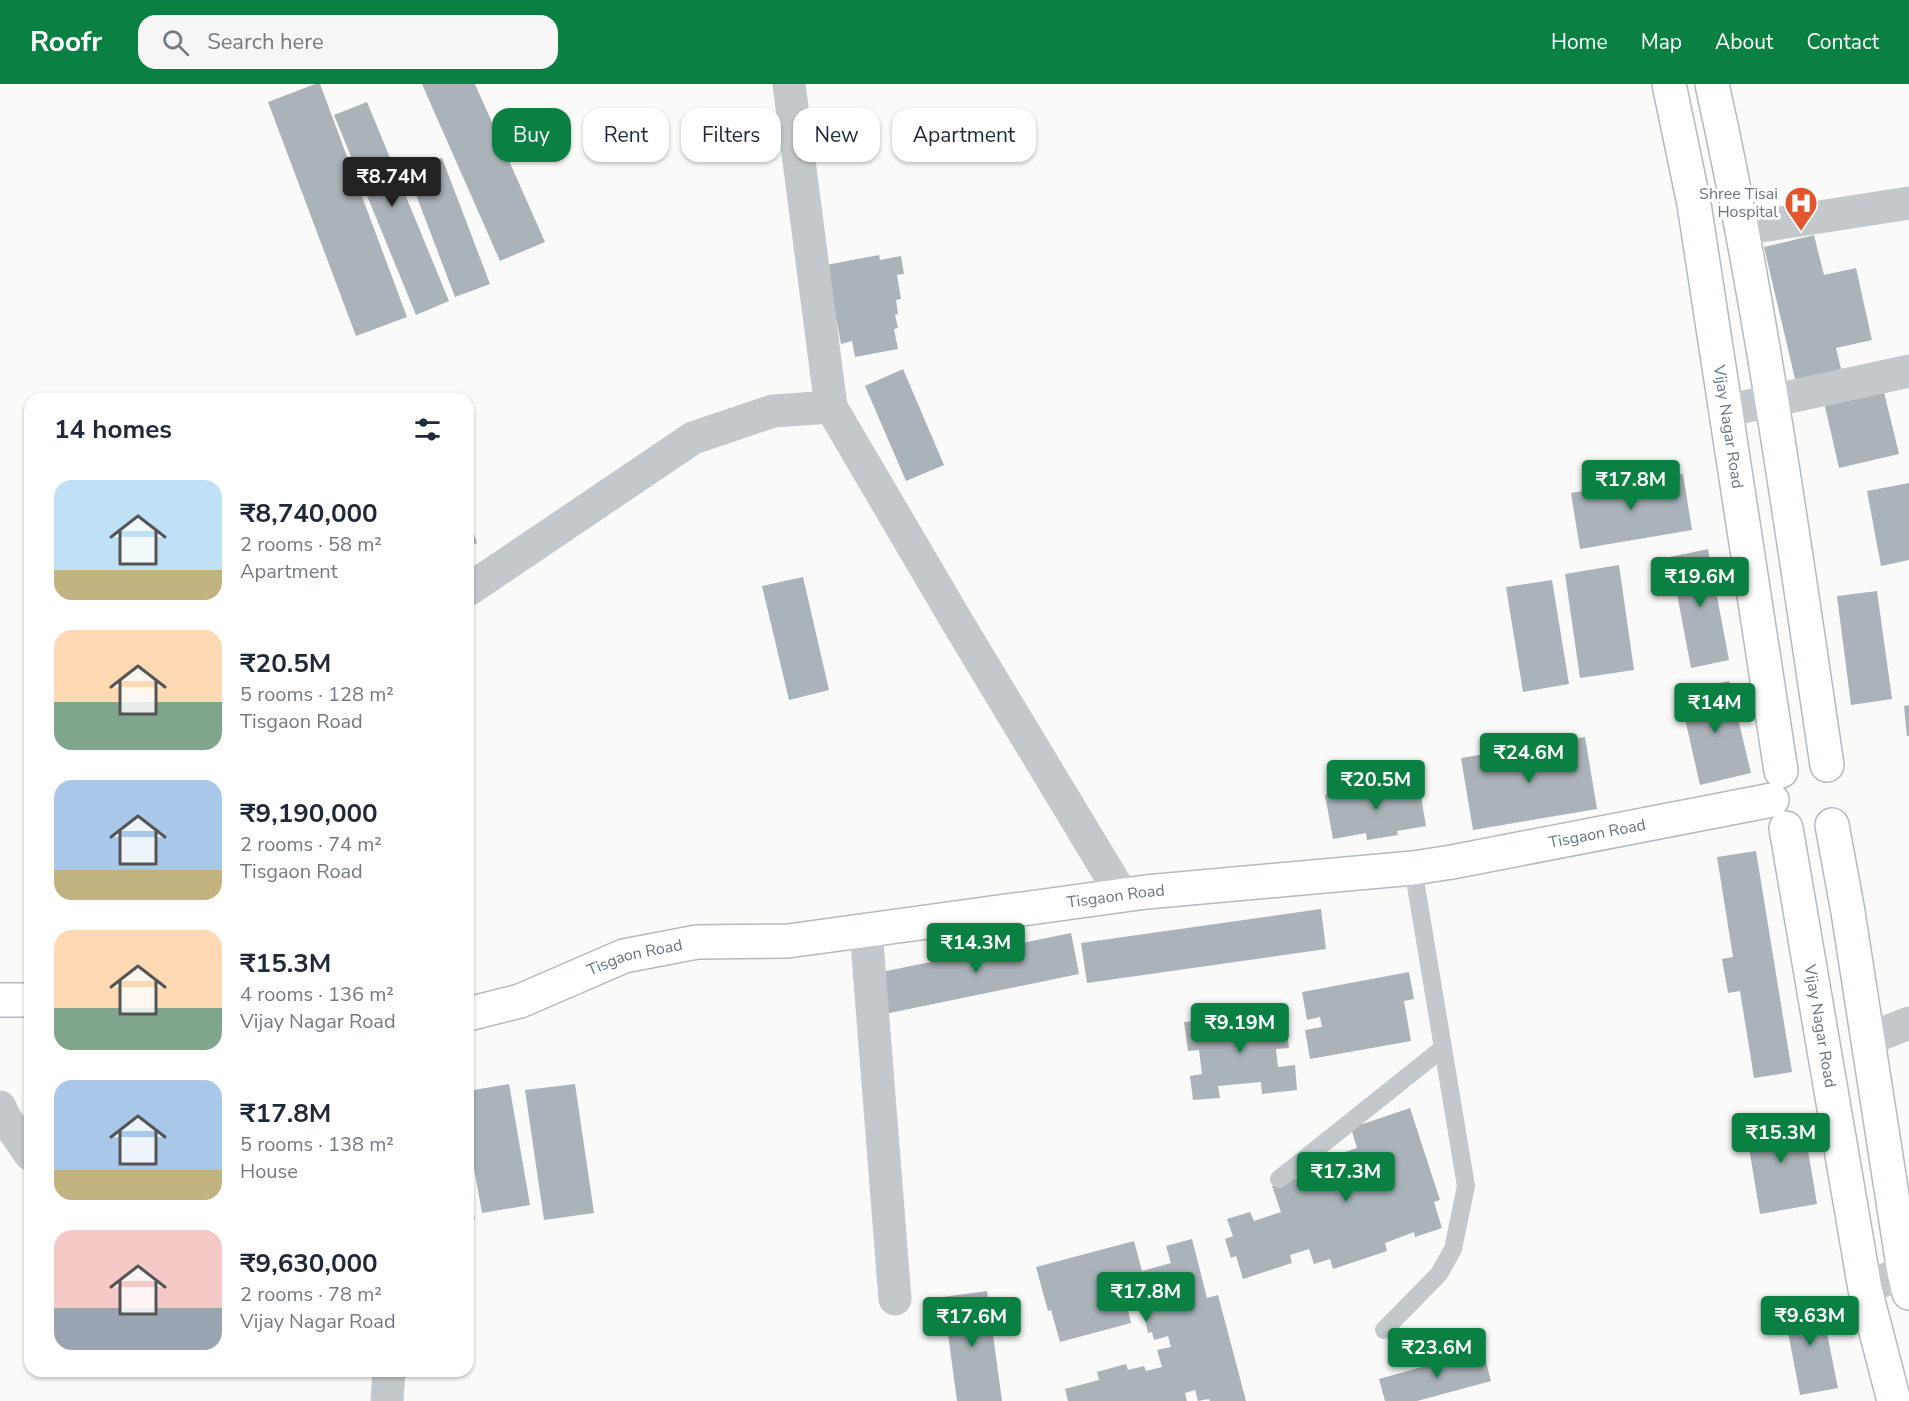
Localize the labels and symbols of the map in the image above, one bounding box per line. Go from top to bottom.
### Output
pin: ₹8.74M [343,157,441,208]
place label: Shree Tisai Hospital [1699,183,1778,223]
hospital icon: Shree Tisai Hospital [1783,185,1819,232]
street label: Vijay Nagar Road [1708,363,1749,490]
pin: ₹17.8M [1582,460,1680,511]
pin: ₹19.6M [1651,557,1749,608]
pin: ₹14M [1679,683,1751,734]
pin: ₹24.6M [1480,733,1578,784]
pin: ₹20.5M [1327,760,1425,811]
street label: Tisgaon Road [1547,814,1648,854]
street label: Tisgaon Road [1065,879,1165,914]
pin: ₹14.3M [927,923,1025,974]
street label: Tisgaon Road [584,934,684,982]
street label: Vijay Nagar Road [1798,962,1841,1089]
pin: ₹9.19M [1191,1003,1289,1054]
pin: ₹15.3M [1732,1113,1830,1164]
pin: ₹17.3M [1297,1152,1395,1203]
pin: ₹17.8M [1097,1272,1195,1323]
pin: ₹9.63M [1761,1296,1859,1347]
pin: ₹17.6M [923,1297,1021,1348]
pin: ₹23.6M [1388,1328,1486,1379]

